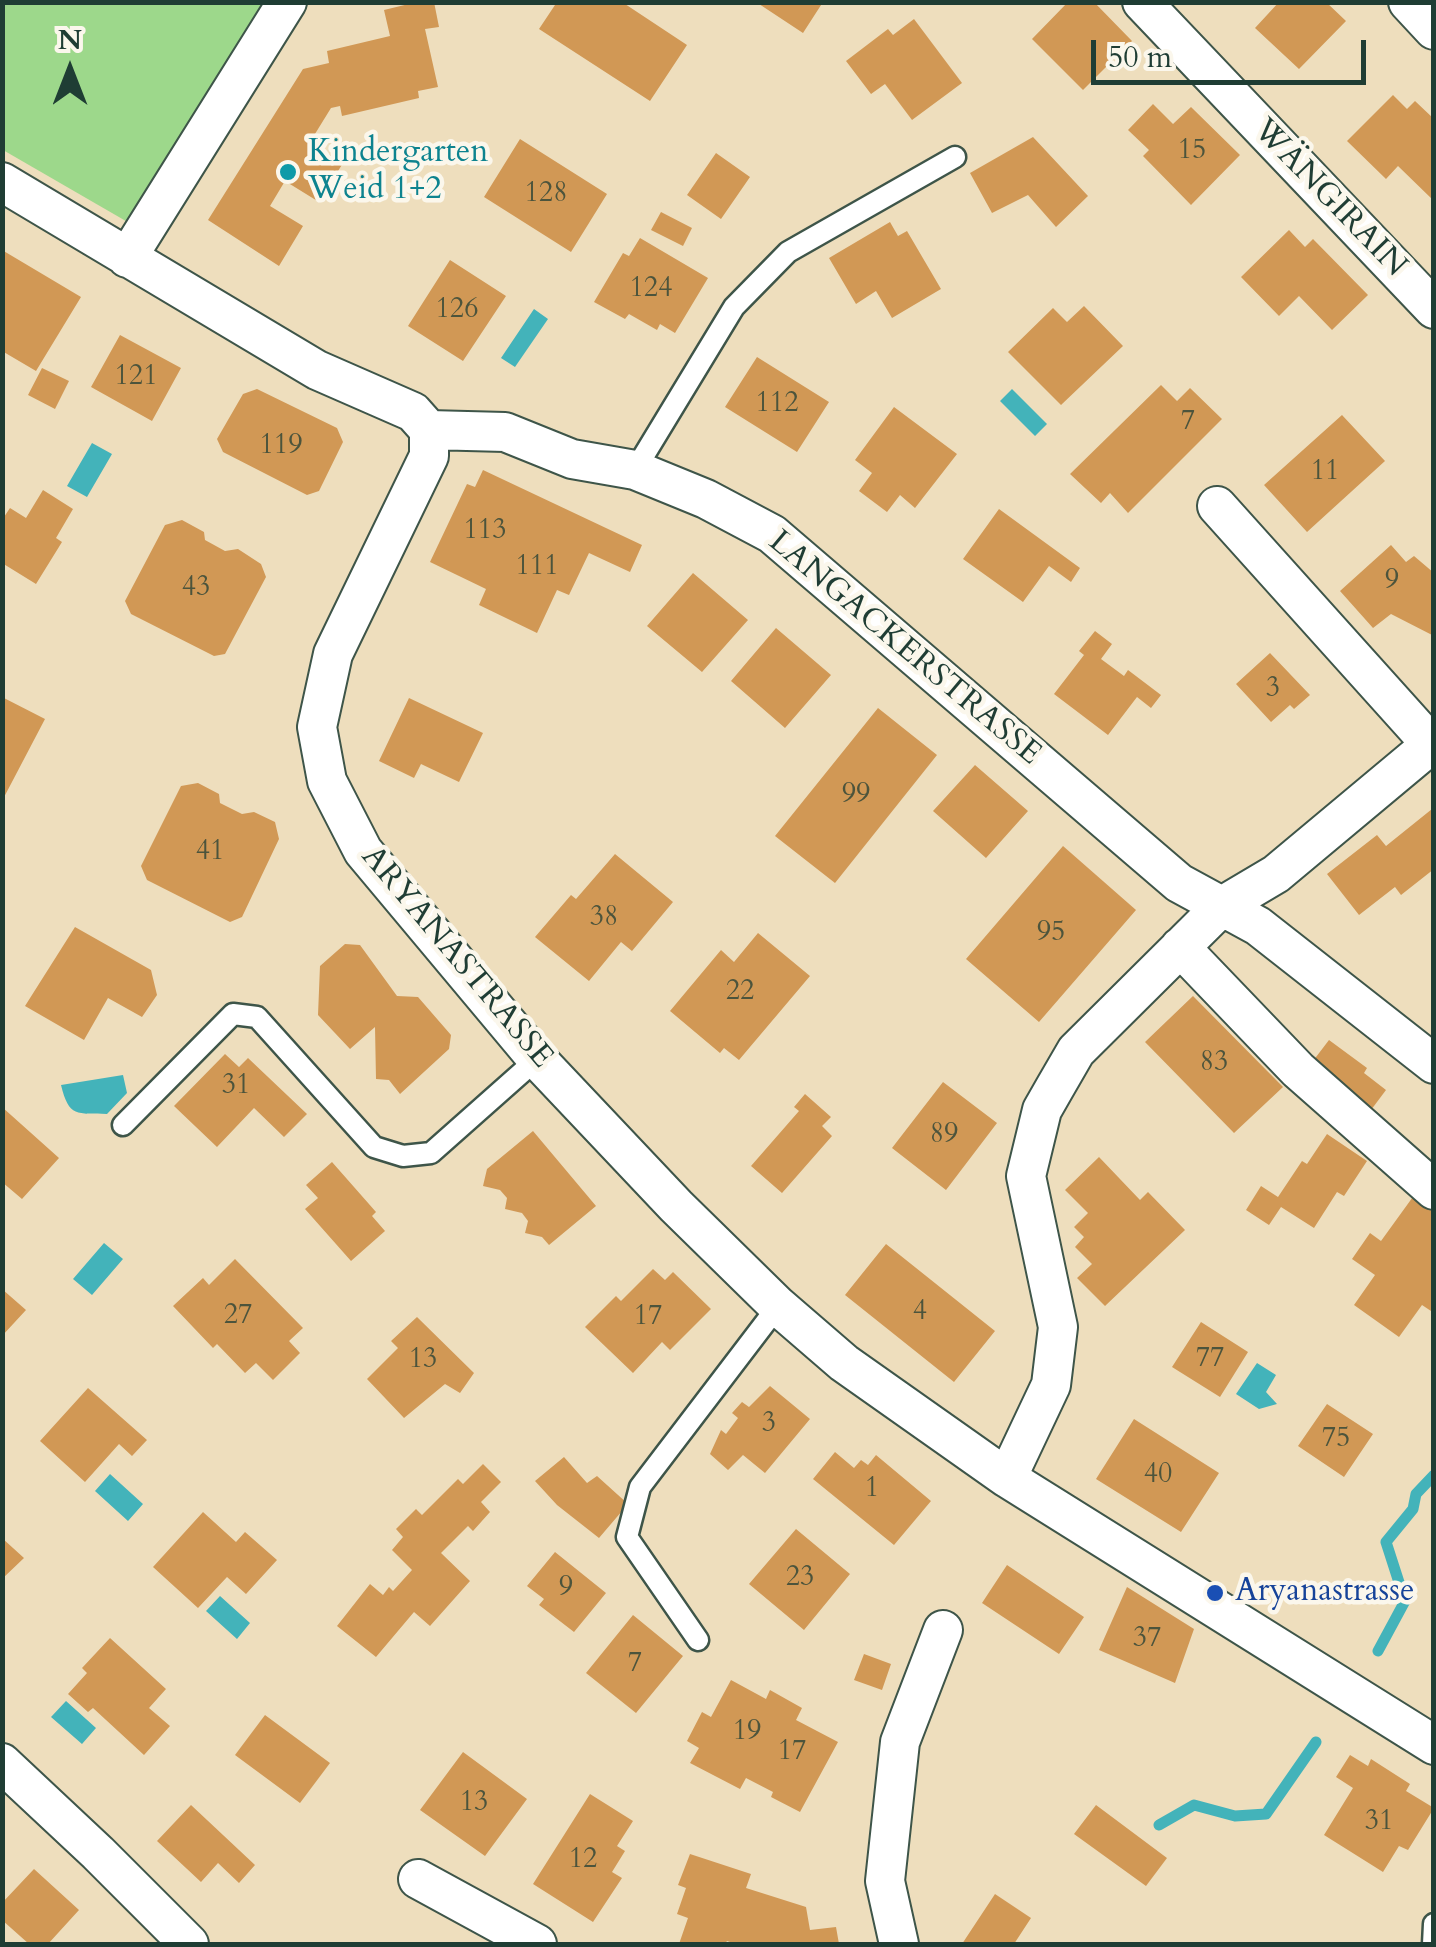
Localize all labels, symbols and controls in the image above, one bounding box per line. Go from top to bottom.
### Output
north arrow [20,20,120,120]
scale bar [1096,20,1371,82]
text: N [58,21,82,59]
text: 50 m [1108,37,1172,78]
street label: WÄNGIRAIN [1244,112,1414,286]
place label: Kindergarten Weid 1+2 [308,135,488,210]
house number: 15 [1178,135,1206,169]
marker: Kindergarten Weid 1+2 [277,161,299,183]
house number: 128 [524,178,568,212]
house number: 124 [629,273,673,307]
house number: 126 [435,294,479,328]
house number: 121 [114,361,158,395]
house number: 112 [755,388,799,422]
house number: 7 [1181,406,1195,440]
house number: 119 [259,430,303,464]
house number: 11 [1311,456,1339,490]
house number: 113 [463,515,507,549]
street label: LANGACKERSTRASSE [760,524,1048,774]
house number: 111 [515,551,559,585]
house number: 9 [1385,565,1399,599]
house number: 43 [182,572,210,606]
house number: 3 [1266,673,1280,707]
house number: 99 [842,779,870,813]
house number: 41 [196,836,224,870]
street label: ARYANASTRASSE [352,839,560,1077]
house number: 38 [590,902,618,936]
house number: 95 [1037,917,1065,951]
house number: 22 [726,976,754,1010]
house number: 83 [1200,1047,1228,1081]
house number: 31 [222,1070,250,1104]
house number: 89 [930,1119,958,1153]
house number: 4 [913,1296,927,1330]
house number: 27 [224,1300,252,1334]
house number: 17 [634,1301,662,1335]
house number: 77 [1196,1343,1224,1377]
house number: 13 [409,1344,437,1378]
house number: 3 [762,1408,776,1442]
house number: 75 [1322,1423,1350,1457]
house number: 40 [1144,1459,1172,1493]
house number: 1 [865,1473,879,1507]
house number: 23 [786,1562,814,1596]
house number: 9 [559,1572,573,1606]
place label: Aryanastrasse [1235,1574,1414,1612]
marker: Aryanastrasse [1204,1582,1226,1604]
house number: 37 [1133,1623,1161,1657]
house number: 7 [628,1648,642,1682]
house number: 19 [733,1716,761,1750]
house number: 17 [778,1736,806,1770]
house number: 13 [460,1787,488,1821]
house number: 31 [1365,1806,1393,1840]
house number: 12 [569,1844,597,1878]

